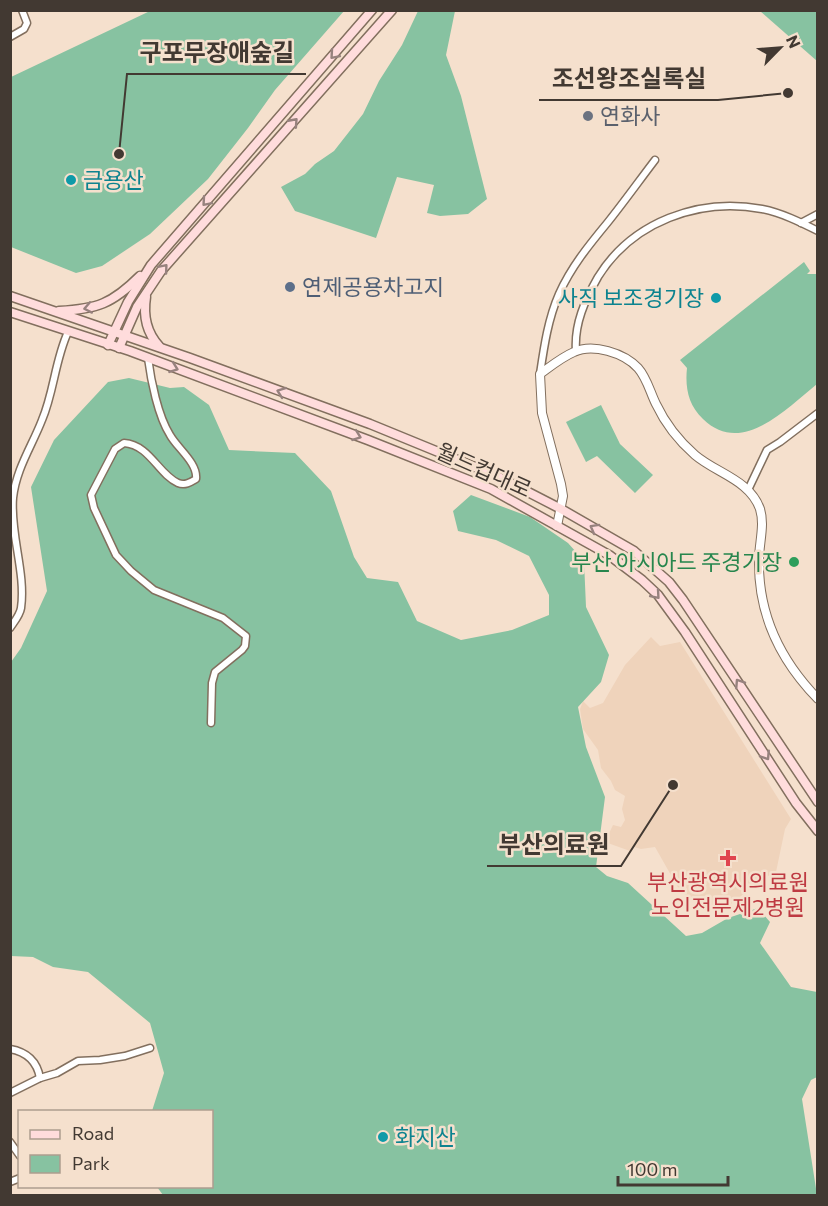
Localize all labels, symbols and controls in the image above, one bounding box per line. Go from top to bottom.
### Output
north arrow [750,18,810,78]
callout: 구포무장애숲길 [127,32,306,74]
text: N [783,32,805,51]
text: 구포무장애숲길 [140,37,294,66]
one-way arrow [331,48,342,59]
callout: 조선왕조실록실 [539,58,718,100]
text: 조선왕조실록실 [552,63,706,92]
place label: 연화사 [600,102,661,129]
marker: 연화사 [581,109,595,123]
one-way arrow [287,118,298,129]
place label: 금용산 [83,166,144,193]
marker: 금용산 [64,173,78,187]
one-way arrow [202,195,213,206]
one-way arrow [157,263,168,274]
place label: 연제공용차고지 [302,273,444,300]
marker: 연제공용차고지 [283,280,297,294]
place label: 사직 보조경기장 [558,284,704,311]
marker: 사직 보조경기장 [709,291,723,305]
one-way arrow [84,301,94,314]
one-way arrow [168,360,179,373]
one-way arrow [276,386,287,399]
one-way arrow [351,428,361,441]
street label: 월드컵대로 [432,437,536,502]
one-way arrow [590,524,600,535]
place label: 부산 아시아드 주경기장 [571,548,782,575]
marker: 부산 아시아드 주경기장 [787,555,801,569]
one-way arrow [649,588,660,599]
one-way arrow [734,679,746,689]
one-way arrow [758,750,770,760]
callout: 부산의료원 [487,824,621,866]
text: 부산의료원 [499,829,609,858]
marker: 부산광역시의료원 노인전문제2병원 [719,849,737,867]
place label: 부산광역시의료원 노인전문제2병원 [647,868,809,920]
legend [18,1110,213,1188]
text: Road [72,1122,114,1144]
place label: 화지산 [395,1123,456,1150]
marker: 화지산 [376,1130,390,1144]
scale bar [618,1149,728,1187]
text: Park [72,1152,110,1174]
text: 100 m [627,1158,677,1180]

